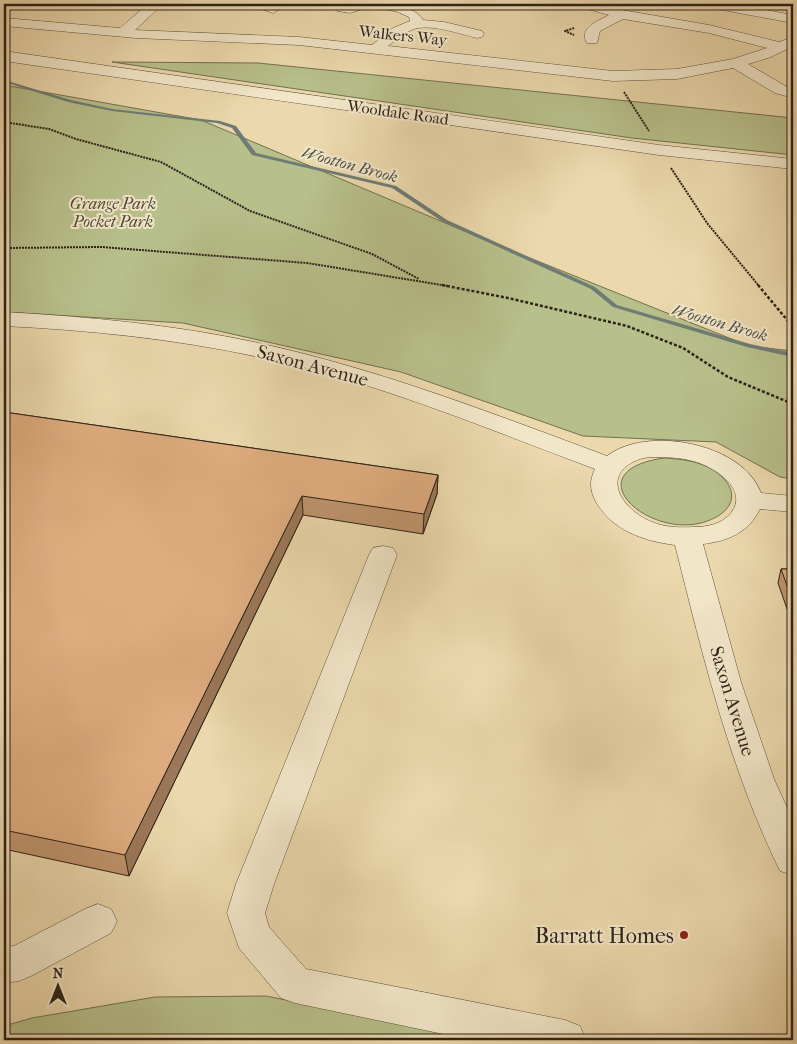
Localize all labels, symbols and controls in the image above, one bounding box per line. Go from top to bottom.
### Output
street label: Walkers Way [357,21,449,50]
street label: Wooldale Road [345,96,450,129]
water label: Wootton Brook [300,143,400,186]
park label: Grange Park Pocket Park [70,194,156,231]
water label: Wootton Brook [670,300,770,345]
street label: Saxon Avenue [255,341,371,391]
street label: Saxon Avenue [705,644,759,759]
place label: Barratt Homes [535,923,674,949]
marker: Barratt Homes [678,929,690,941]
north arrow [32,962,82,1012]
text: N [53,965,64,982]

